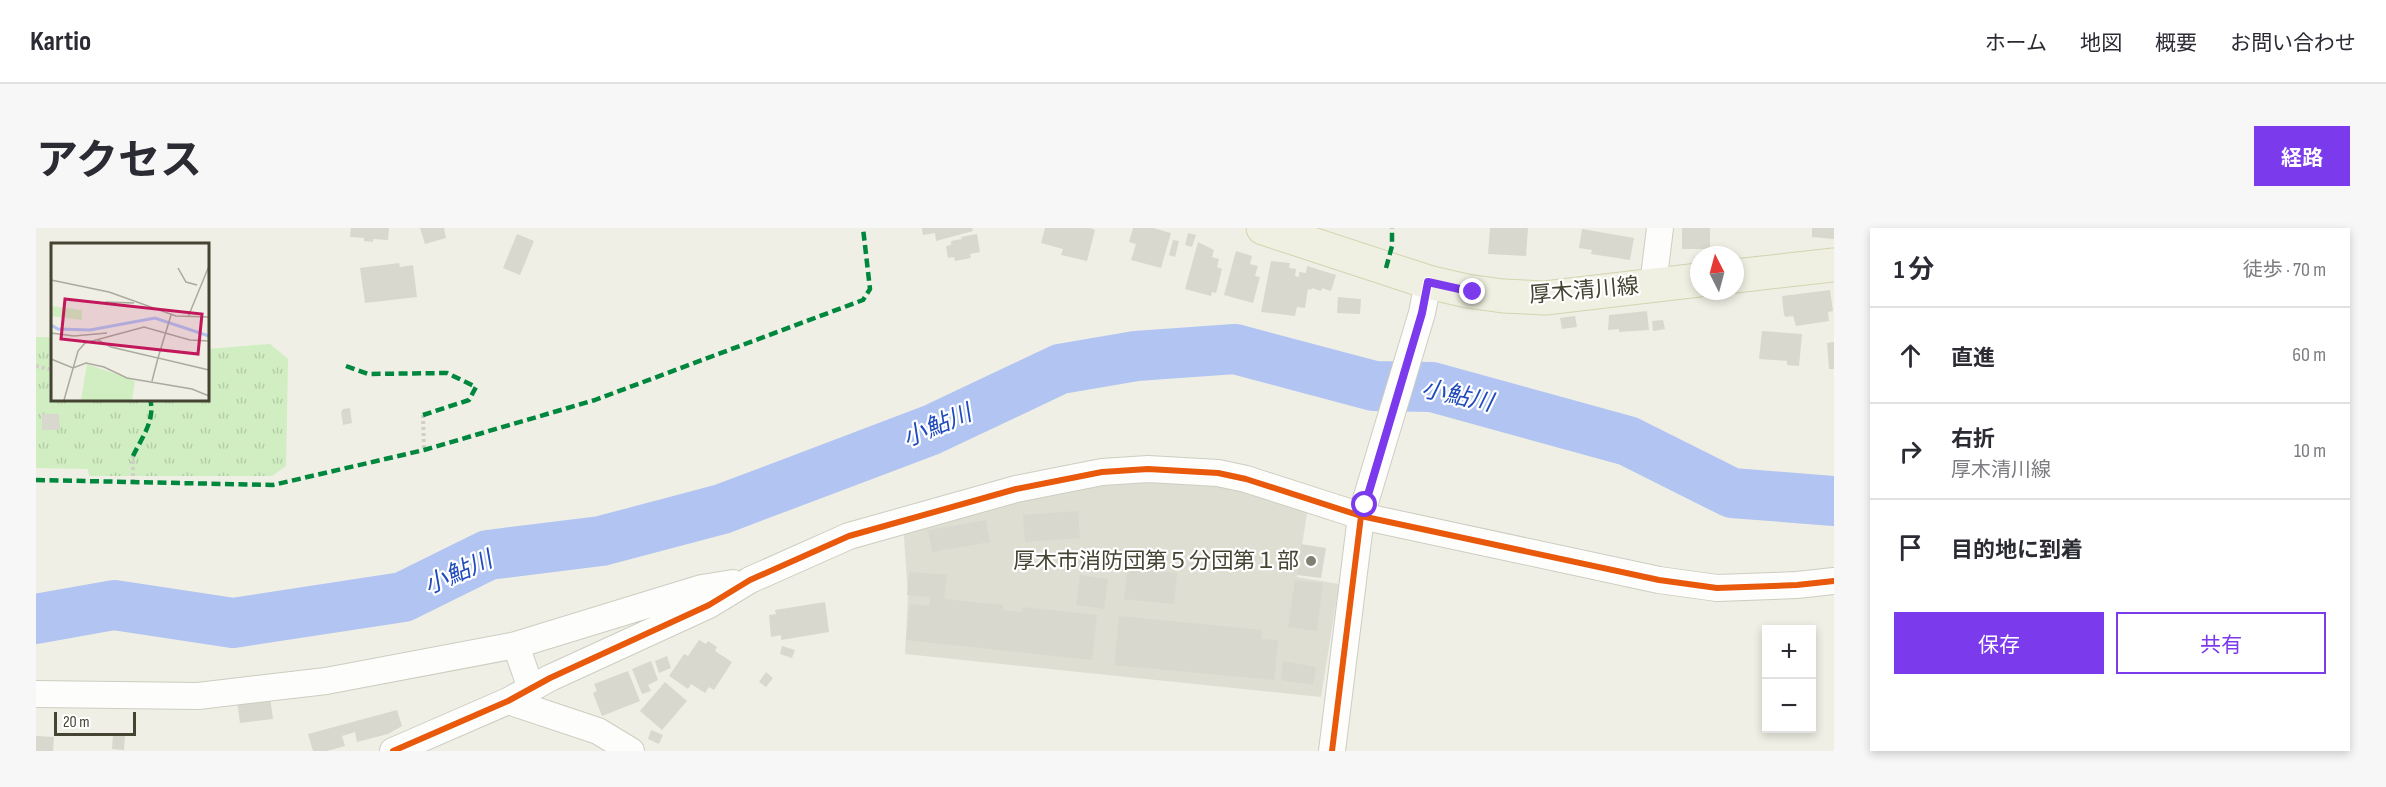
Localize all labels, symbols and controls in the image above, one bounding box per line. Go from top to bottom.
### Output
text: Kartio [30,25,91,58]
text: ホーム [1985,31,2047,56]
text: 地図 [2080,31,2122,56]
text: 概要 [2155,31,2197,56]
text: お問い合わせ [2230,31,2356,56]
button: 経路 [2254,126,2350,186]
text: アクセス [36,136,202,187]
inset map [51,243,208,400]
north arrow [1690,246,1744,300]
text: 1 分 [1894,255,1934,286]
text: 徒歩 · 70 m [2243,258,2326,282]
street label: 厚木清川線 [1528,273,1640,309]
route end [1459,278,1485,304]
icon: ahead [1894,339,1927,372]
text: 60 m [2292,343,2326,367]
text: 直進 [1951,345,1995,372]
water label: 小鮎川 [1419,374,1498,418]
water label: 小鮎川 [898,397,979,453]
text: 右折 [1951,426,1995,453]
icon: right [1894,435,1927,468]
text: 10 m [2294,439,2326,463]
text: 厚木清川線 [1951,458,2051,482]
route start [1351,491,1377,517]
icon: arrive [1894,531,1927,564]
text: 目的地に到着 [1951,537,2083,564]
water label: 小鮎川 [419,544,500,601]
place label: 厚木市消防団第５分団第１部 [1013,548,1299,575]
marker: 厚木市消防団第５分団第１部 [1304,554,1318,568]
button: 保存 [1894,612,2104,674]
button: 共有 [2116,612,2326,674]
map controls [1762,625,1816,733]
button: + [1762,625,1816,679]
button: − [1762,679,1816,733]
scale bar [54,709,136,736]
text: 20 m [63,713,90,732]

